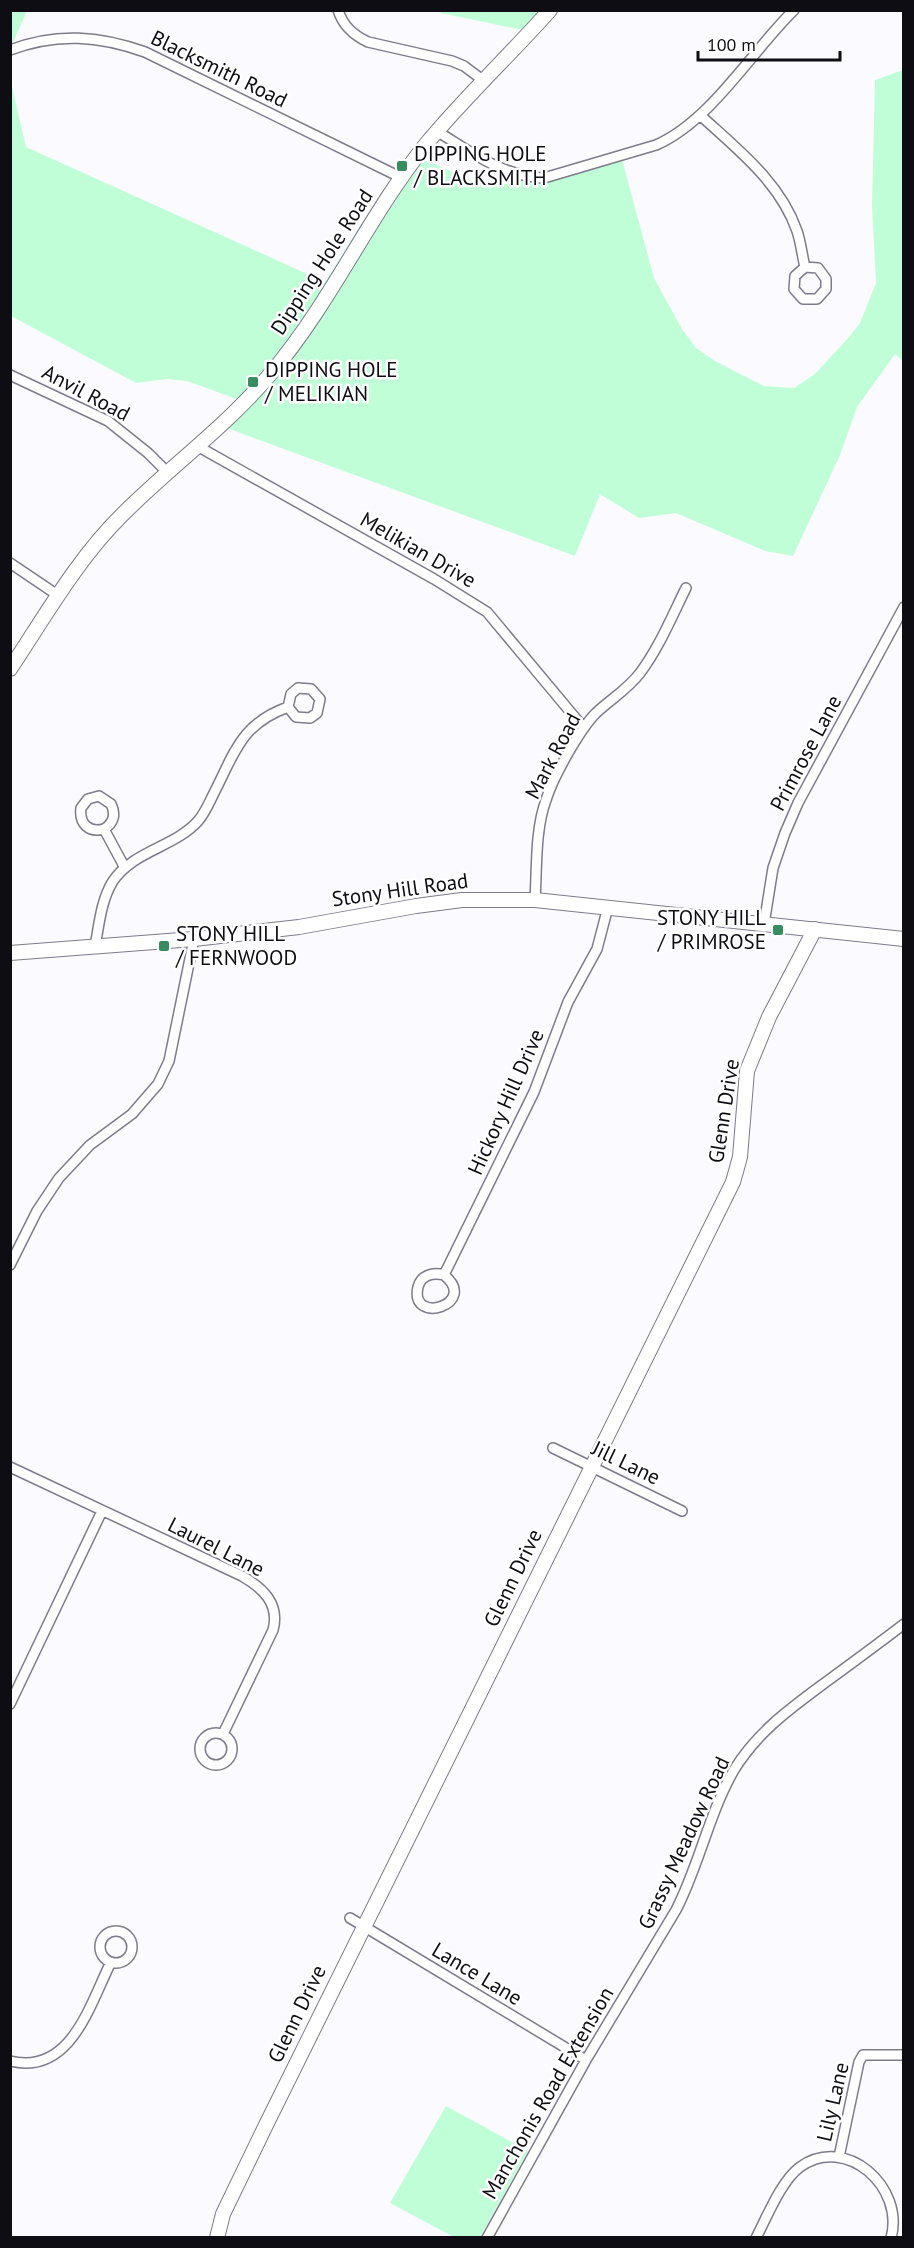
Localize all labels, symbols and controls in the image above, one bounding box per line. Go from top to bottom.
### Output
street label: Blacksmith Road [147,24,292,113]
scale bar [698,24,840,62]
text: 100 m [707,33,756,56]
place label: DIPPING HOLE / BLACKSMITH [413,140,547,191]
marker: DIPPING HOLE / BLACKSMITH [395,159,409,173]
street label: Dipping Hole Road [264,184,379,340]
place label: DIPPING HOLE / MELIKIAN [264,356,398,407]
street label: Anvil Road [38,358,135,427]
marker: DIPPING HOLE / MELIKIAN [246,375,260,389]
street label: Melikian Drive [356,506,481,594]
street label: Primrose Lane [764,690,847,815]
street label: Mark Road [519,708,586,803]
street label: Stony Hill Road [330,867,470,912]
place label: STONY HILL / PRIMROSE [657,904,766,955]
place label: STONY HILL / FERNWOOD [175,920,297,971]
marker: STONY HILL / PRIMROSE [771,923,785,937]
marker: STONY HILL / FERNWOOD [157,939,171,953]
street label: Hickory Hill Drive [461,1025,550,1179]
street label: Glenn Drive [702,1057,745,1165]
street label: Jill Lane [587,1434,665,1491]
street label: Laurel Lane [163,1511,269,1582]
street label: Glenn Drive [477,1525,548,1631]
street label: Grassy Meadow Road [632,1752,735,1934]
street label: Lance Lane [427,1936,527,2011]
street label: Glenn Drive [261,1961,332,2067]
street label: Manchonis Road Extension [476,1982,619,2204]
street label: Lily Lane [810,2060,855,2144]

